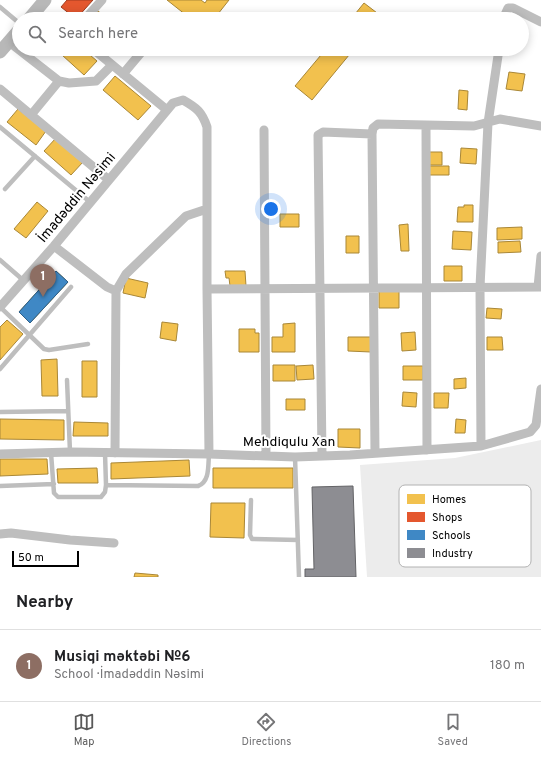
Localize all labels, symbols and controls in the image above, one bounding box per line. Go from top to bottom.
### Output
search box [12,12,529,56]
icon: search [26,23,48,45]
text: Search here [58,25,138,44]
street label: İmadəddin Nəsimi [34,149,120,246]
your location [261,199,281,219]
pin: 1 [30,264,56,297]
street label: Mehdiqulu Xan [243,434,335,451]
legend [399,485,531,567]
text: Homes [432,493,466,507]
text: Shops [432,511,462,525]
text: Schools [432,529,471,543]
text: Industry [432,547,473,561]
scale bar [12,549,79,568]
text: 50 m [18,551,44,565]
text: Nearby [16,592,73,614]
text: Musiqi məktəbi №6 [54,648,190,667]
text: 1 [26,658,32,674]
text: 180 m [490,658,525,674]
text: School · İmadəddin Nəsimi [54,667,204,683]
tab: Map [73,711,95,749]
tab: Directions [241,711,291,749]
tab: Saved [438,711,468,749]

